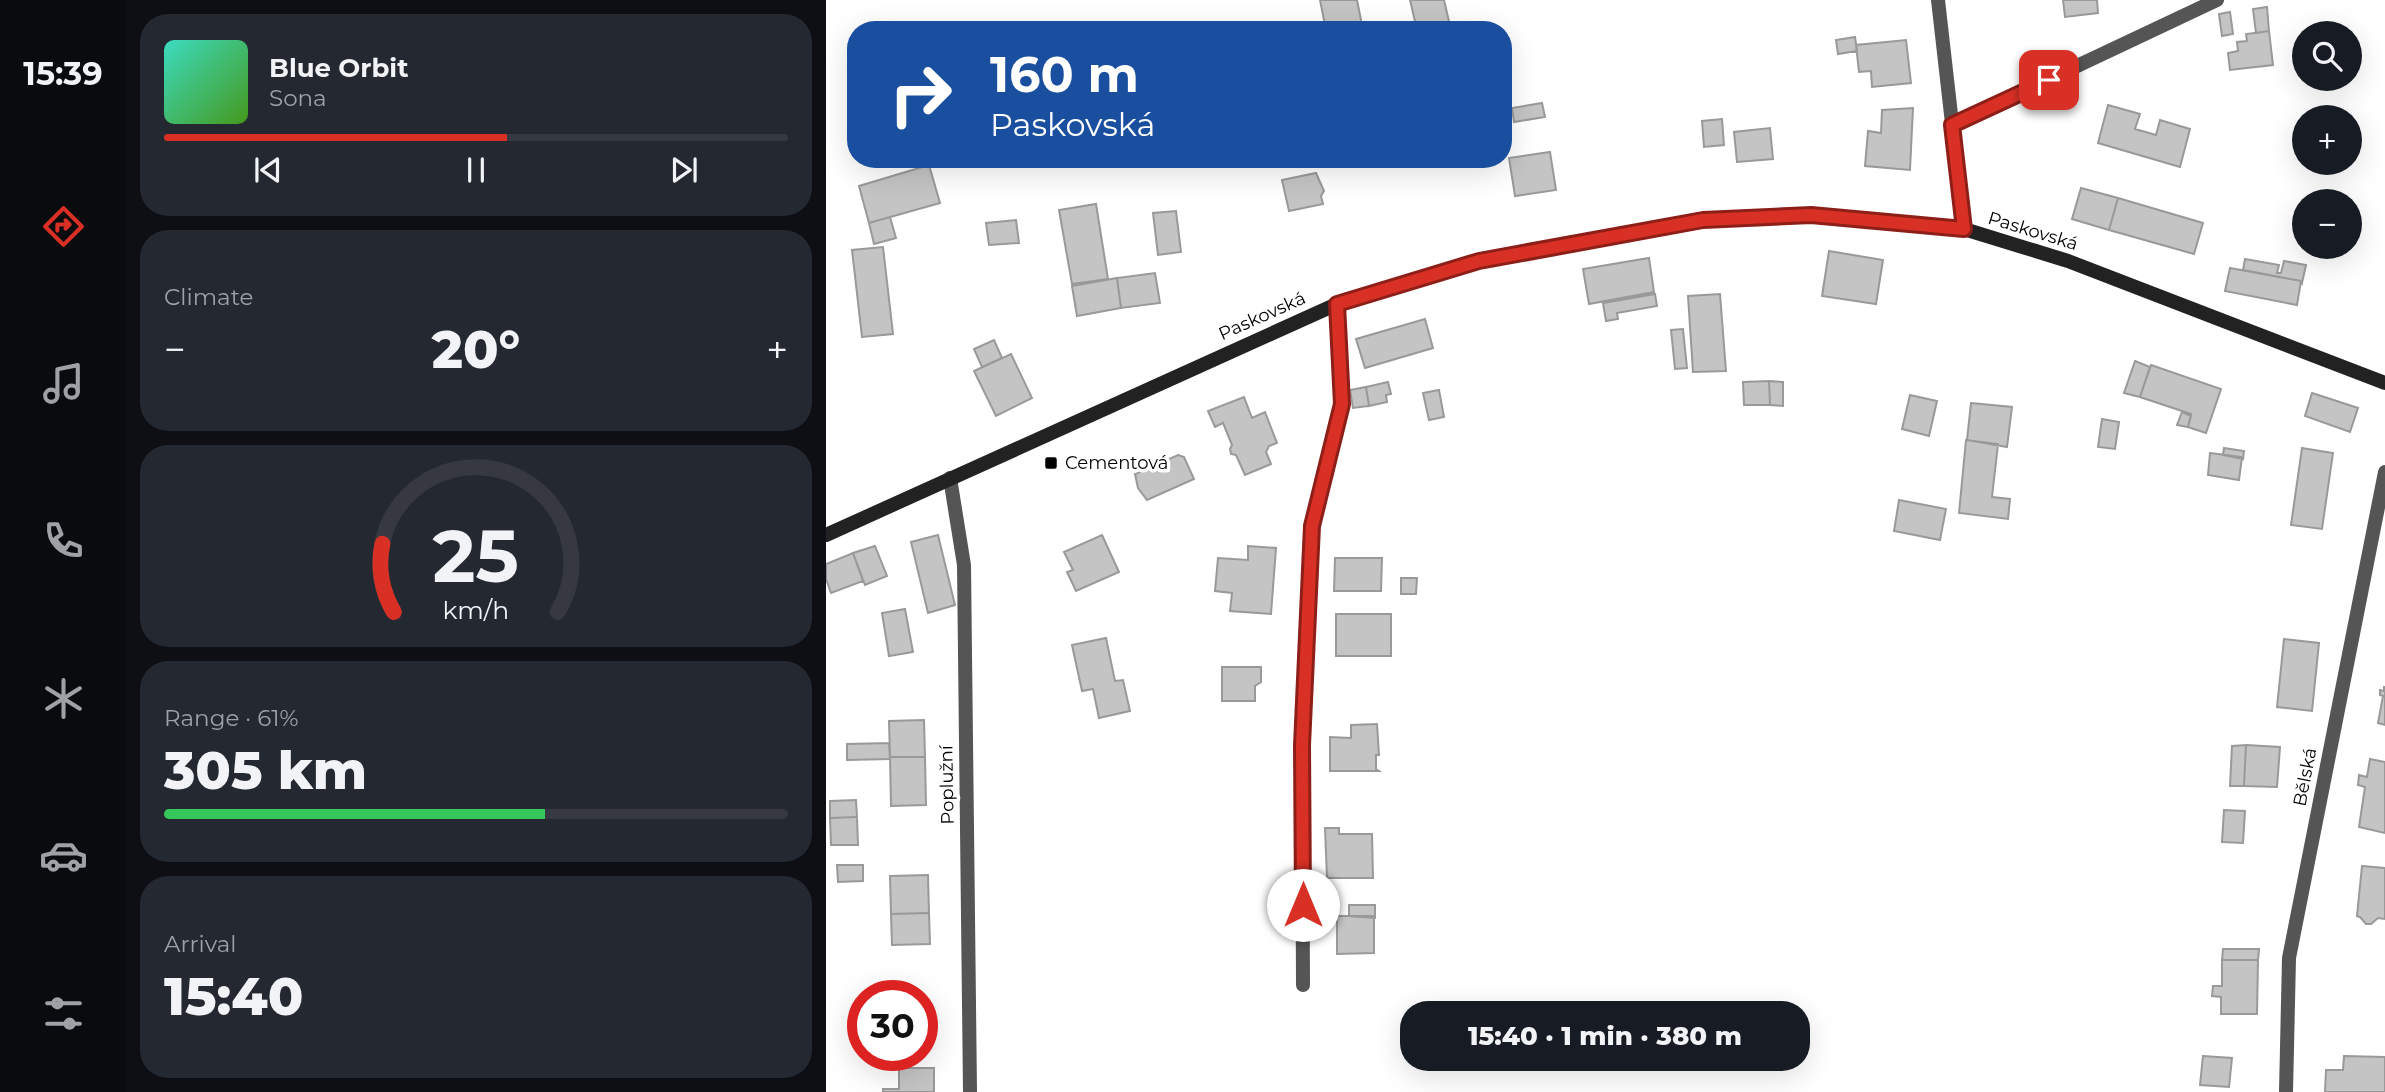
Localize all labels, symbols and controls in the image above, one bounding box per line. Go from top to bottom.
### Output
map controls [2292,21,2362,259]
button: search [2292,21,2362,91]
text: 160 m [990,45,1139,104]
icon: right [875,49,966,140]
pin [2019,50,2079,110]
text: Blue Orbit [269,52,408,84]
text: 15:39 [23,54,103,93]
icon: arrive [2030,61,2068,99]
text: Sona [269,84,327,112]
text: Paskovská [990,105,1156,144]
button: + [2292,105,2362,175]
icon: previous [249,151,287,189]
icon: pause [457,151,495,189]
icon: next [665,151,703,189]
button: − [2292,189,2362,259]
icon: directions [39,202,88,251]
street label: Paskovská [1985,207,2081,255]
text: Climate [164,283,253,311]
street label: Paskovská [1215,287,1309,345]
text: 20° [432,318,520,381]
text: − [164,326,186,373]
text: + [766,326,788,373]
icon: music [39,359,88,408]
place label: Cementová [1065,452,1168,474]
marker: Cementová [1043,455,1059,471]
text: 25 [433,512,519,600]
icon: phone [39,516,88,565]
text: km/h [443,595,509,625]
icon: climate [39,674,88,723]
text: Range · 61% [164,704,299,732]
text: 305 km [164,739,367,802]
street label: Poplužní [935,744,959,825]
street label: Bělská [2289,746,2321,808]
icon: car [39,831,88,880]
position arrow [1266,868,1340,942]
text: Arrival [164,930,237,958]
text: 15:40 [164,965,303,1028]
speed limit sign: 30 [847,980,938,1071]
icon: filters [39,989,88,1038]
text: 15:40 · 1 min · 380 m [1468,1020,1742,1052]

